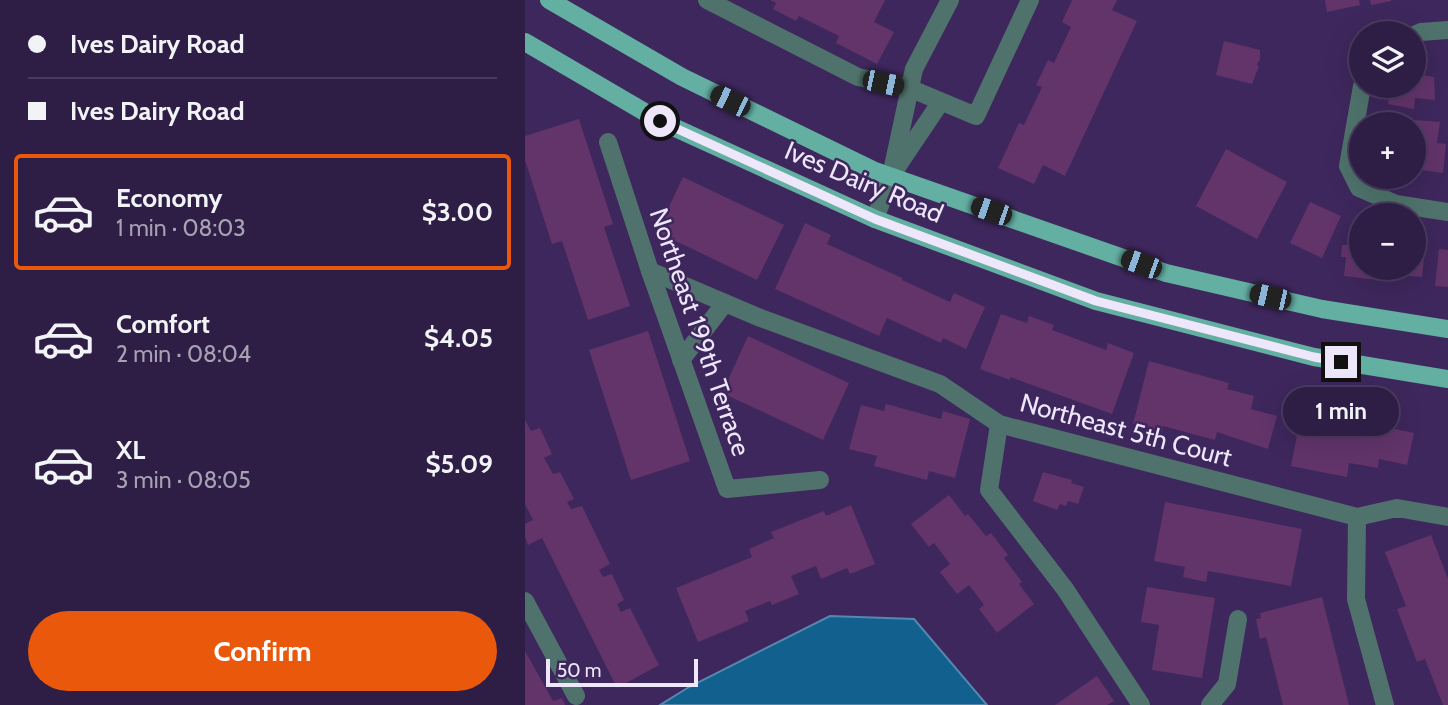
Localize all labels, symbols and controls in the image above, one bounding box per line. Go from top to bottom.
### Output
map controls [1349,21,1426,280]
button: layers [1349,21,1426,98]
text: Ives Dairy Road [70,28,245,60]
car [861,68,906,98]
car [707,82,754,120]
text: Ives Dairy Road [70,95,245,127]
route start [644,105,676,137]
button: + [1349,112,1426,189]
street label: Ives Dairy Road [780,134,948,230]
icon: car [32,181,95,244]
text: Economy [116,182,222,214]
car [968,194,1015,228]
text: $3.00 [422,196,493,228]
button: − [1349,203,1426,280]
street label: Northeast 199th Terrace [643,204,757,460]
text: 1 min · 08:03 [116,214,246,242]
car [1118,247,1165,281]
car [1248,282,1293,312]
icon: car [32,307,95,370]
text: Comfort [116,308,210,340]
text: $4.05 [424,322,493,354]
text: 2 min · 08:04 [116,340,251,368]
route end [1325,346,1357,378]
street label: Northeast 5th Court [1017,386,1236,474]
callout: 1 min [1283,386,1399,436]
text: 1 min [1315,397,1367,425]
icon: car [32,433,95,496]
text: XL [116,434,145,466]
text: $5.09 [425,448,493,480]
text: 3 min · 08:05 [116,466,251,494]
button: Confirm [28,611,497,691]
scale bar [546,656,698,688]
text: 50 m [557,659,601,682]

